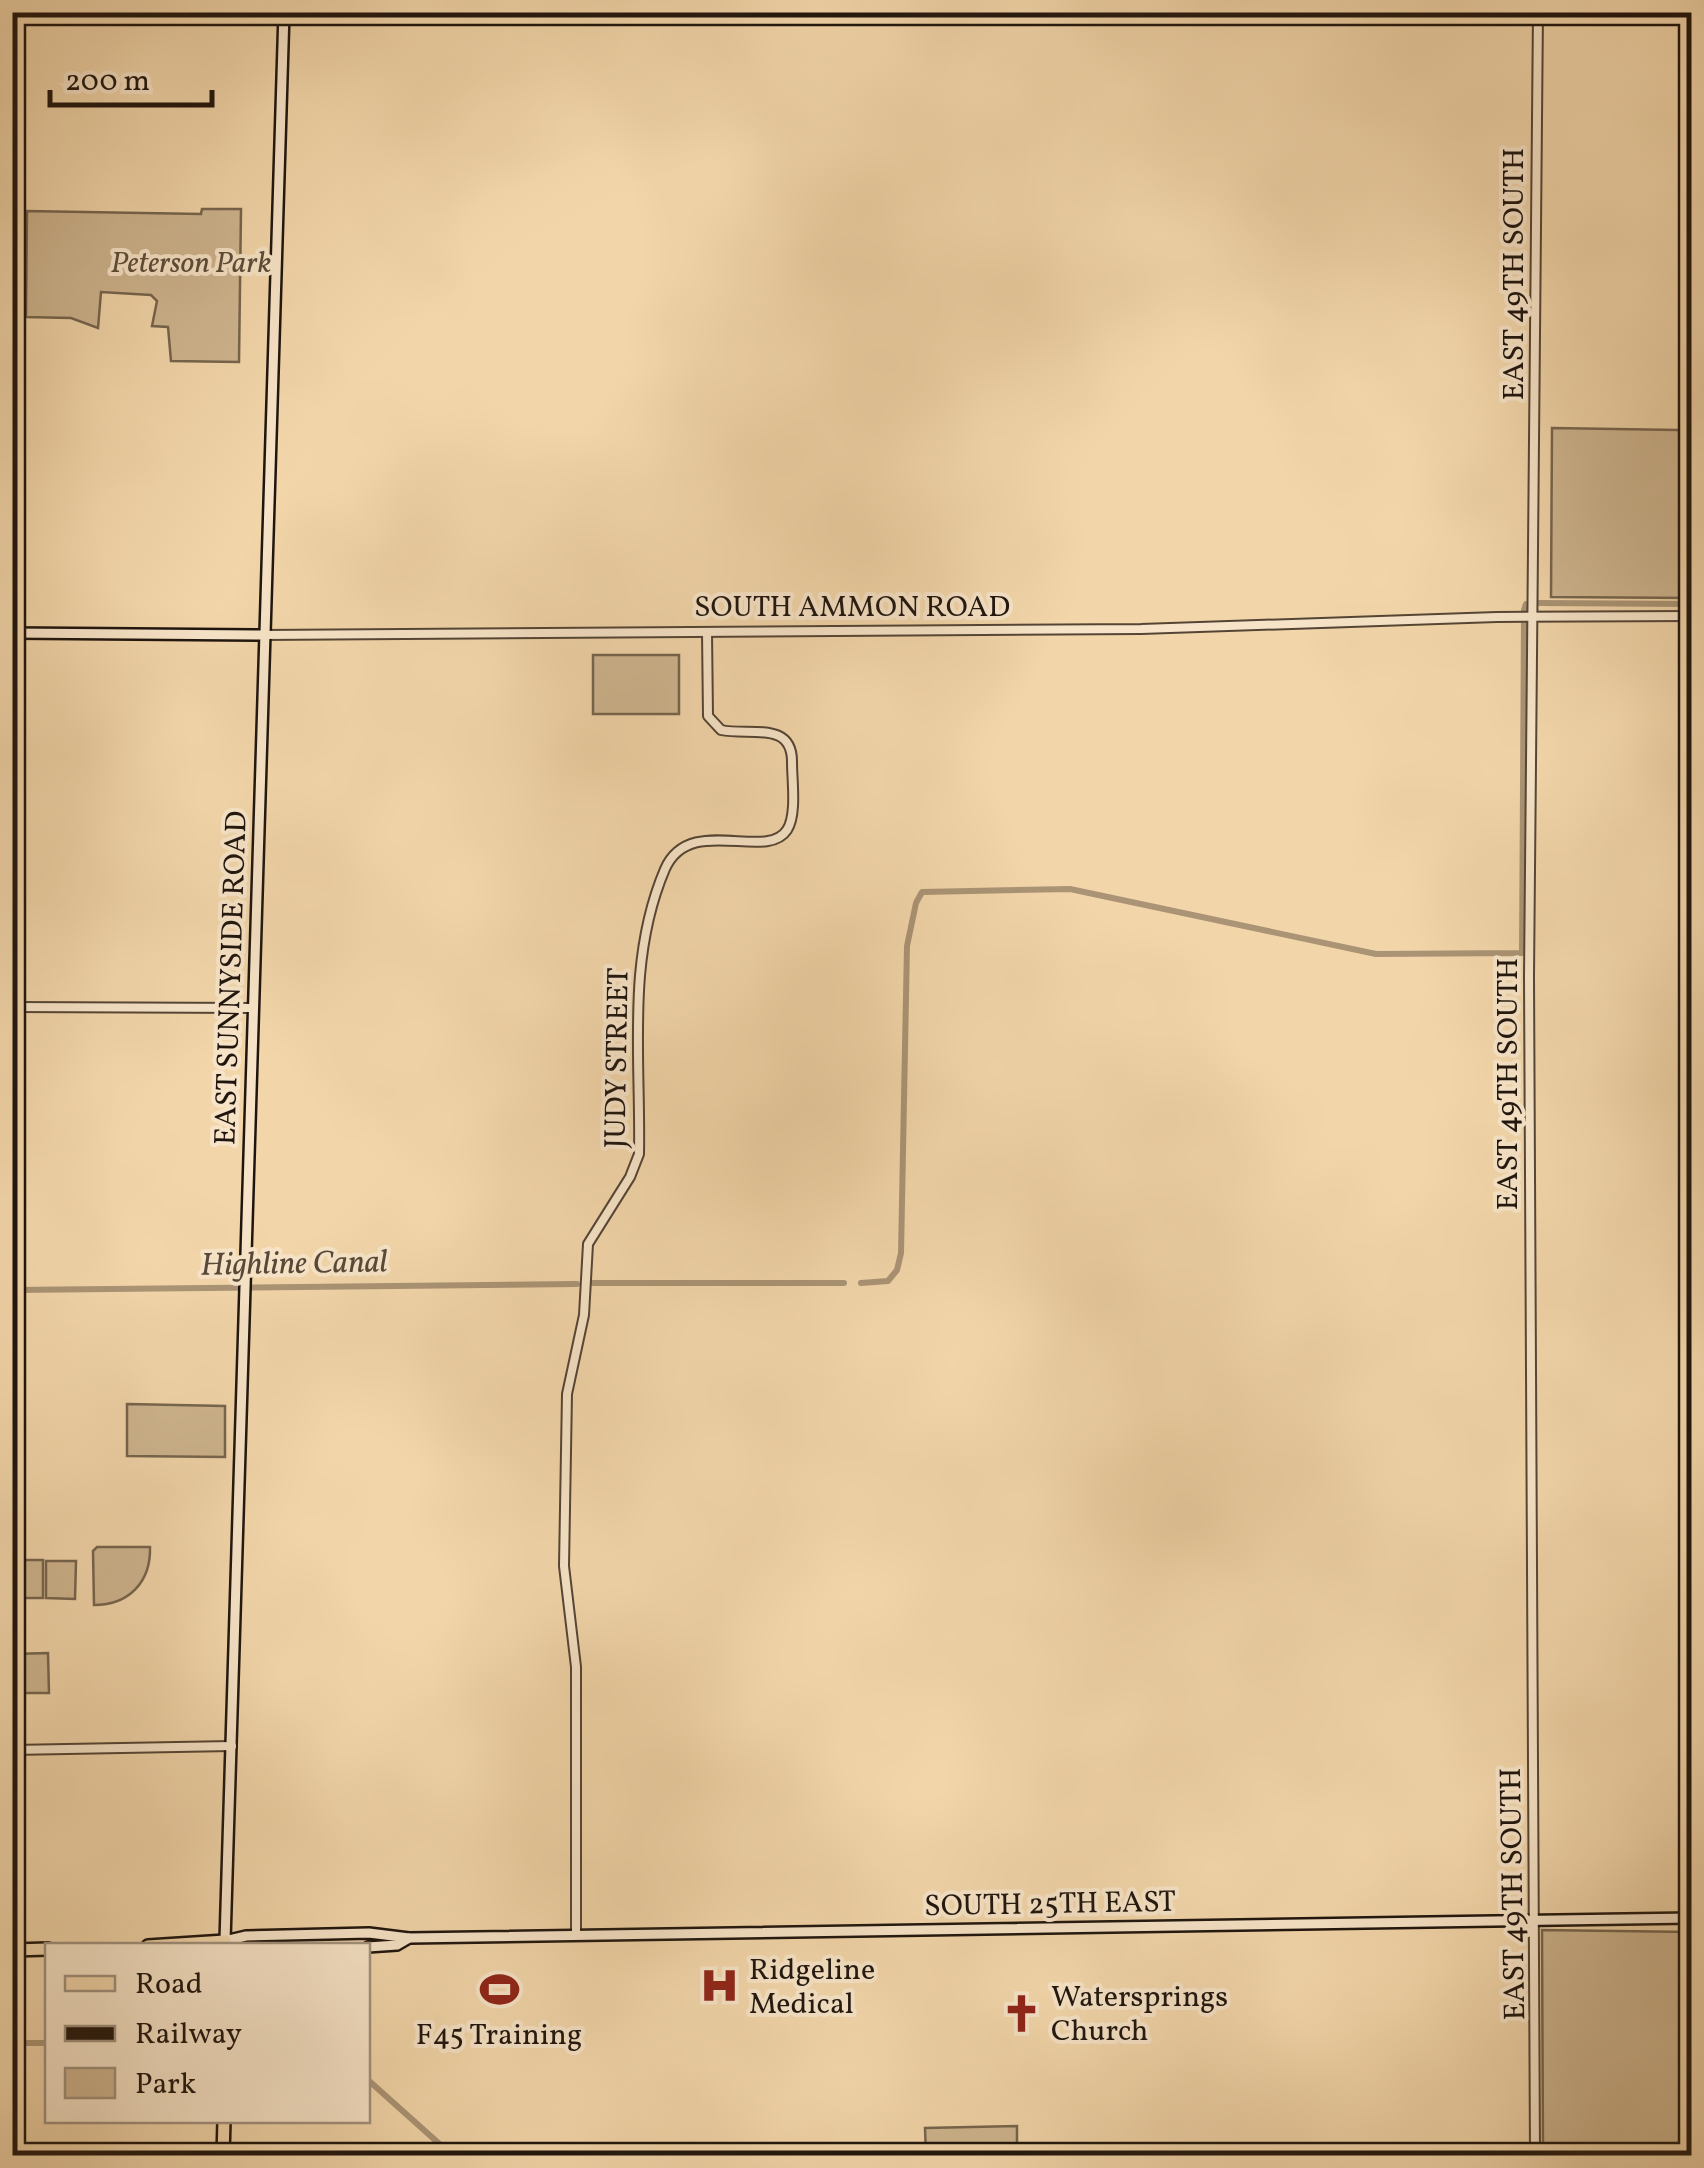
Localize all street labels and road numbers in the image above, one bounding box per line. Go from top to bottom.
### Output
street label: EAST 49TH SOUTH [1494,148,1536,400]
street label: SOUTH AMMON ROAD [694,587,1010,629]
street label: EAST SUNNYSIDE ROAD [205,810,259,1146]
street label: EAST 49TH SOUTH [1488,958,1530,1210]
street label: JUDY STREET [595,967,641,1149]
street label: EAST 49TH SOUTH [1491,1767,1537,2021]
street label: SOUTH 25TH EAST [924,1882,1176,1928]

